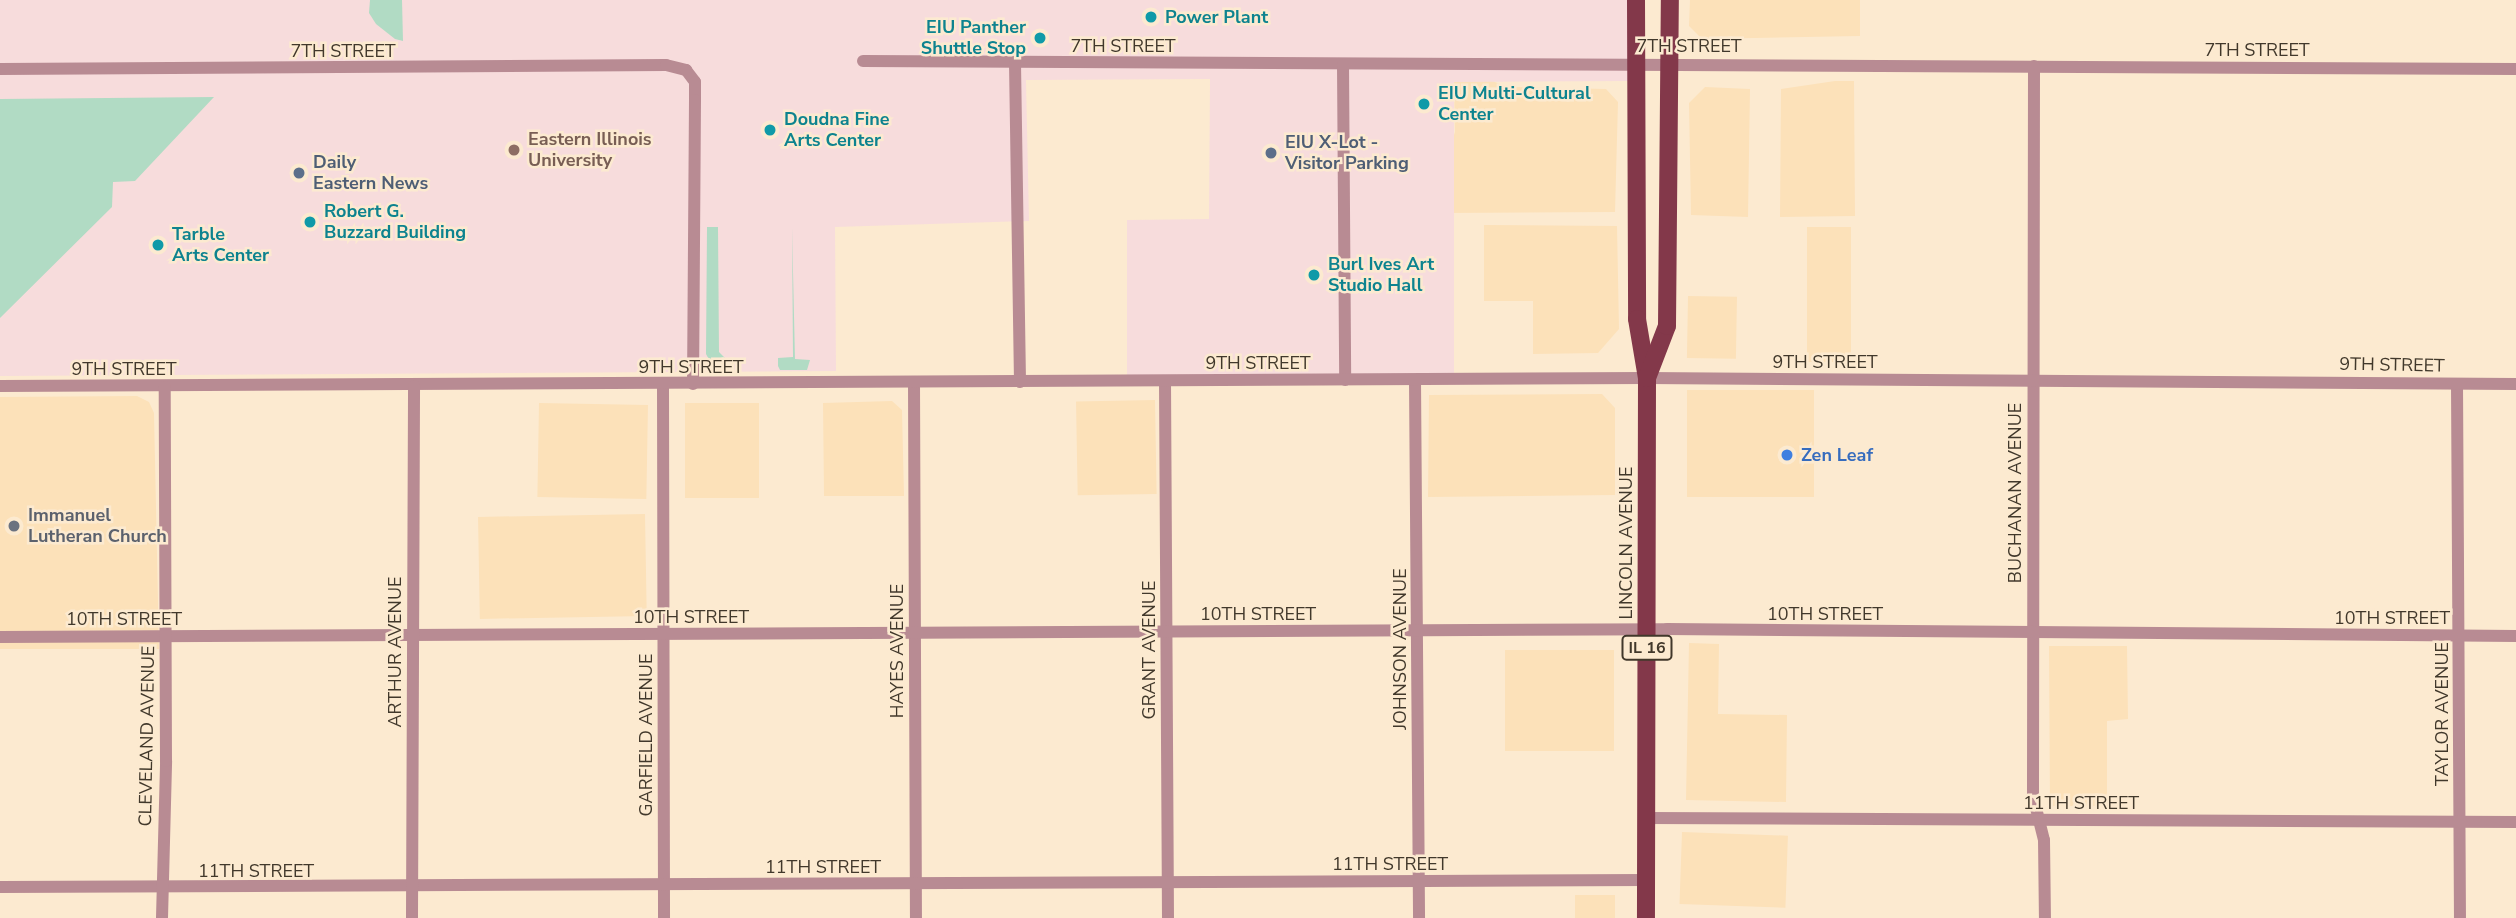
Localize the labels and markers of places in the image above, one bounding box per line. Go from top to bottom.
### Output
place label: Power Plant [1165,6,1268,28]
marker: Power Plant [1143,9,1159,25]
place label: EIU Panther Shuttle Stop [921,17,1026,60]
marker: EIU Panther Shuttle Stop [1032,30,1048,46]
place label: EIU Multi-Cultural Center [1438,83,1591,126]
marker: EIU Multi-Cultural Center [1416,96,1432,112]
place label: Doudna Fine Arts Center [784,109,890,152]
marker: Doudna Fine Arts Center [762,122,778,138]
place label: Eastern Illinois University [528,129,652,172]
place label: EIU X-Lot - Visitor Parking [1285,132,1409,174]
marker: Eastern Illinois University [506,142,522,158]
marker: EIU X-Lot - Visitor Parking [1263,145,1279,161]
place label: Daily Eastern News [313,152,428,194]
marker: Daily Eastern News [291,165,307,181]
place label: Robert G. Buzzard Building [324,201,466,244]
marker: Robert G. Buzzard Building [302,214,318,230]
place label: Tarble Arts Center [172,224,269,266]
marker: Tarble Arts Center [150,237,166,253]
place label: Burl Ives Art Studio Hall [1328,254,1434,296]
marker: Burl Ives Art Studio Hall [1306,267,1322,283]
place label: Zen Leaf [1801,444,1873,466]
marker: Zen Leaf [1779,447,1795,463]
place label: Immanuel Lutheran Church [28,505,167,548]
marker: Immanuel Lutheran Church [6,518,22,534]

